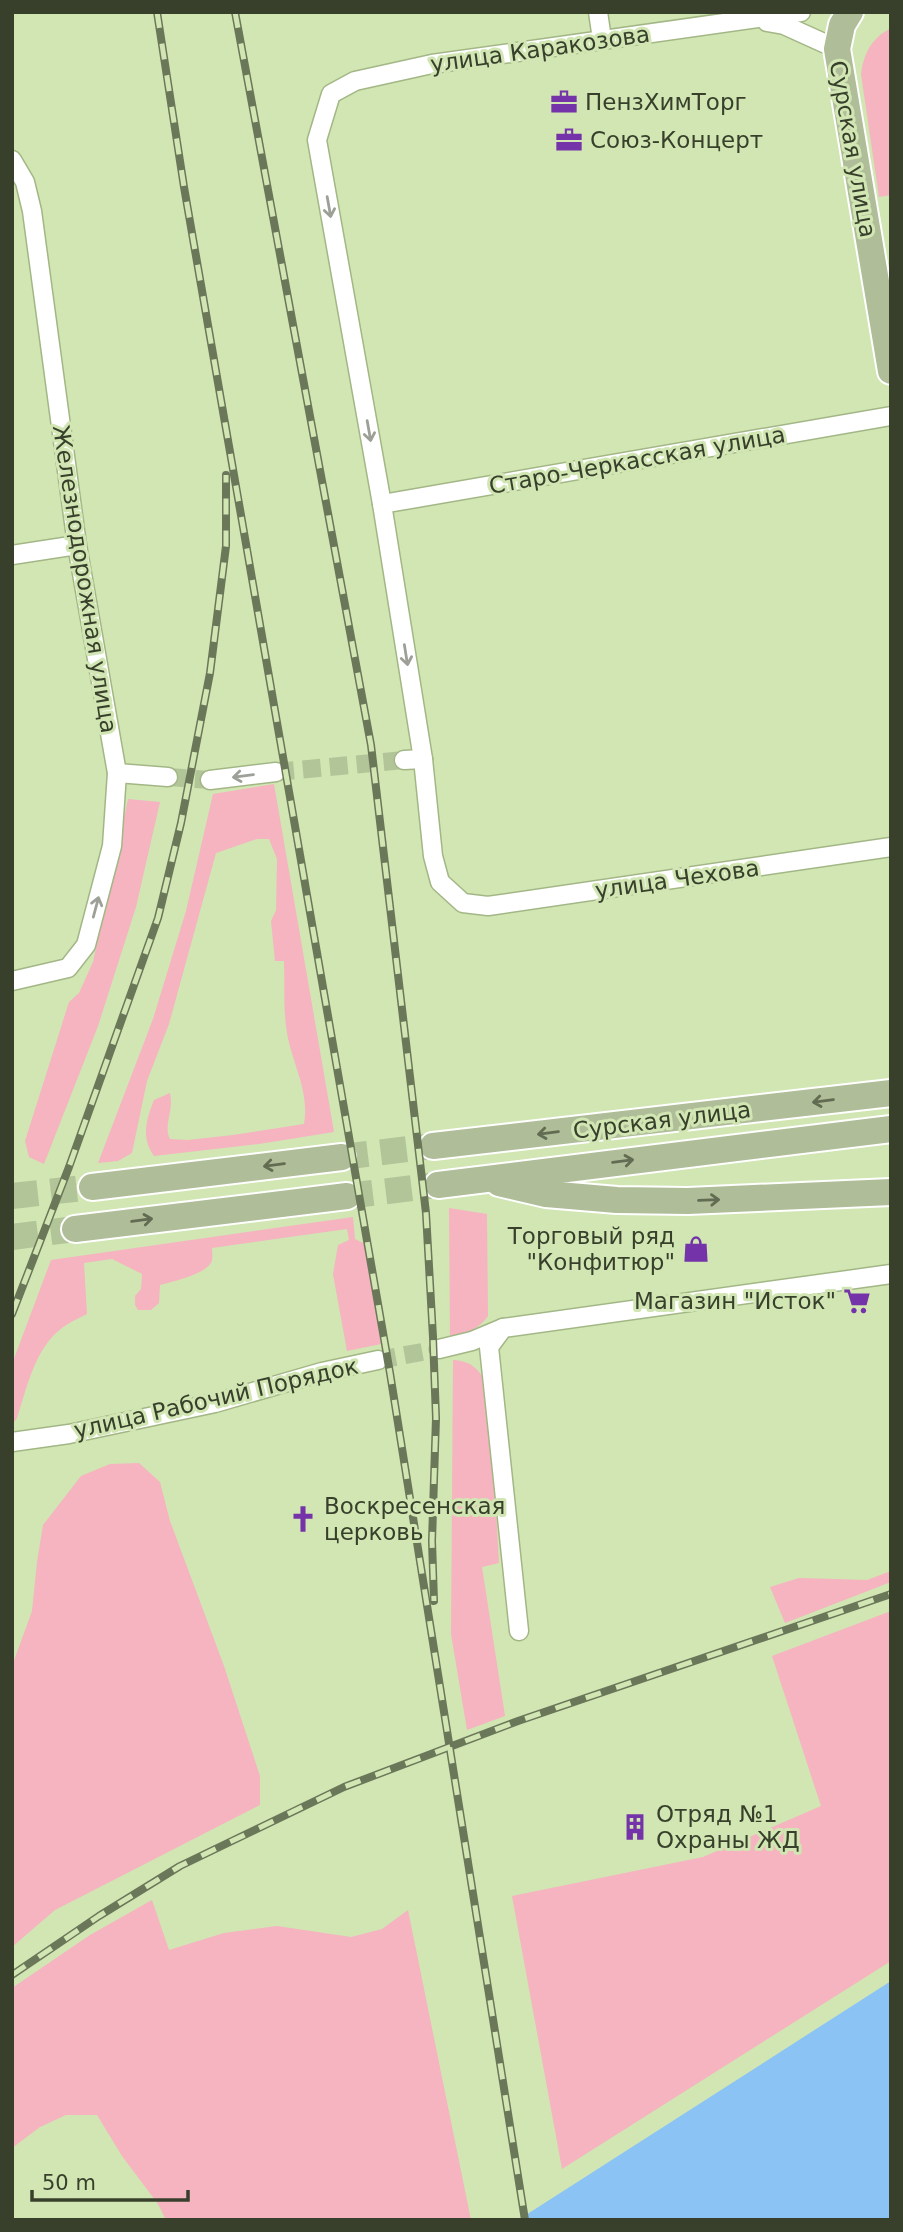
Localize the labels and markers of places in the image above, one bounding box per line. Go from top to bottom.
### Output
office icon: ПензХимТорг [549,87,579,117]
place label: ПензХимТорг [585,89,747,115]
office icon: Союз-Концерт [554,125,584,155]
place label: Союз-Концерт [590,127,763,153]
place label: Торговый ряд "Конфитюр" [507,1223,675,1275]
shop icon: Торговый ряд "Конфитюр" [681,1234,711,1264]
supermarket icon: Магазин "Исток" [842,1286,872,1316]
place label: Магазин "Исток" [634,1288,836,1314]
place label: Воскресенская церковь [324,1493,505,1545]
church icon: Воскресенская церковь [288,1504,318,1534]
place label: Отряд №1 Охраны ЖД [656,1801,800,1853]
building icon: Отряд №1 Охраны ЖД [620,1812,650,1842]

